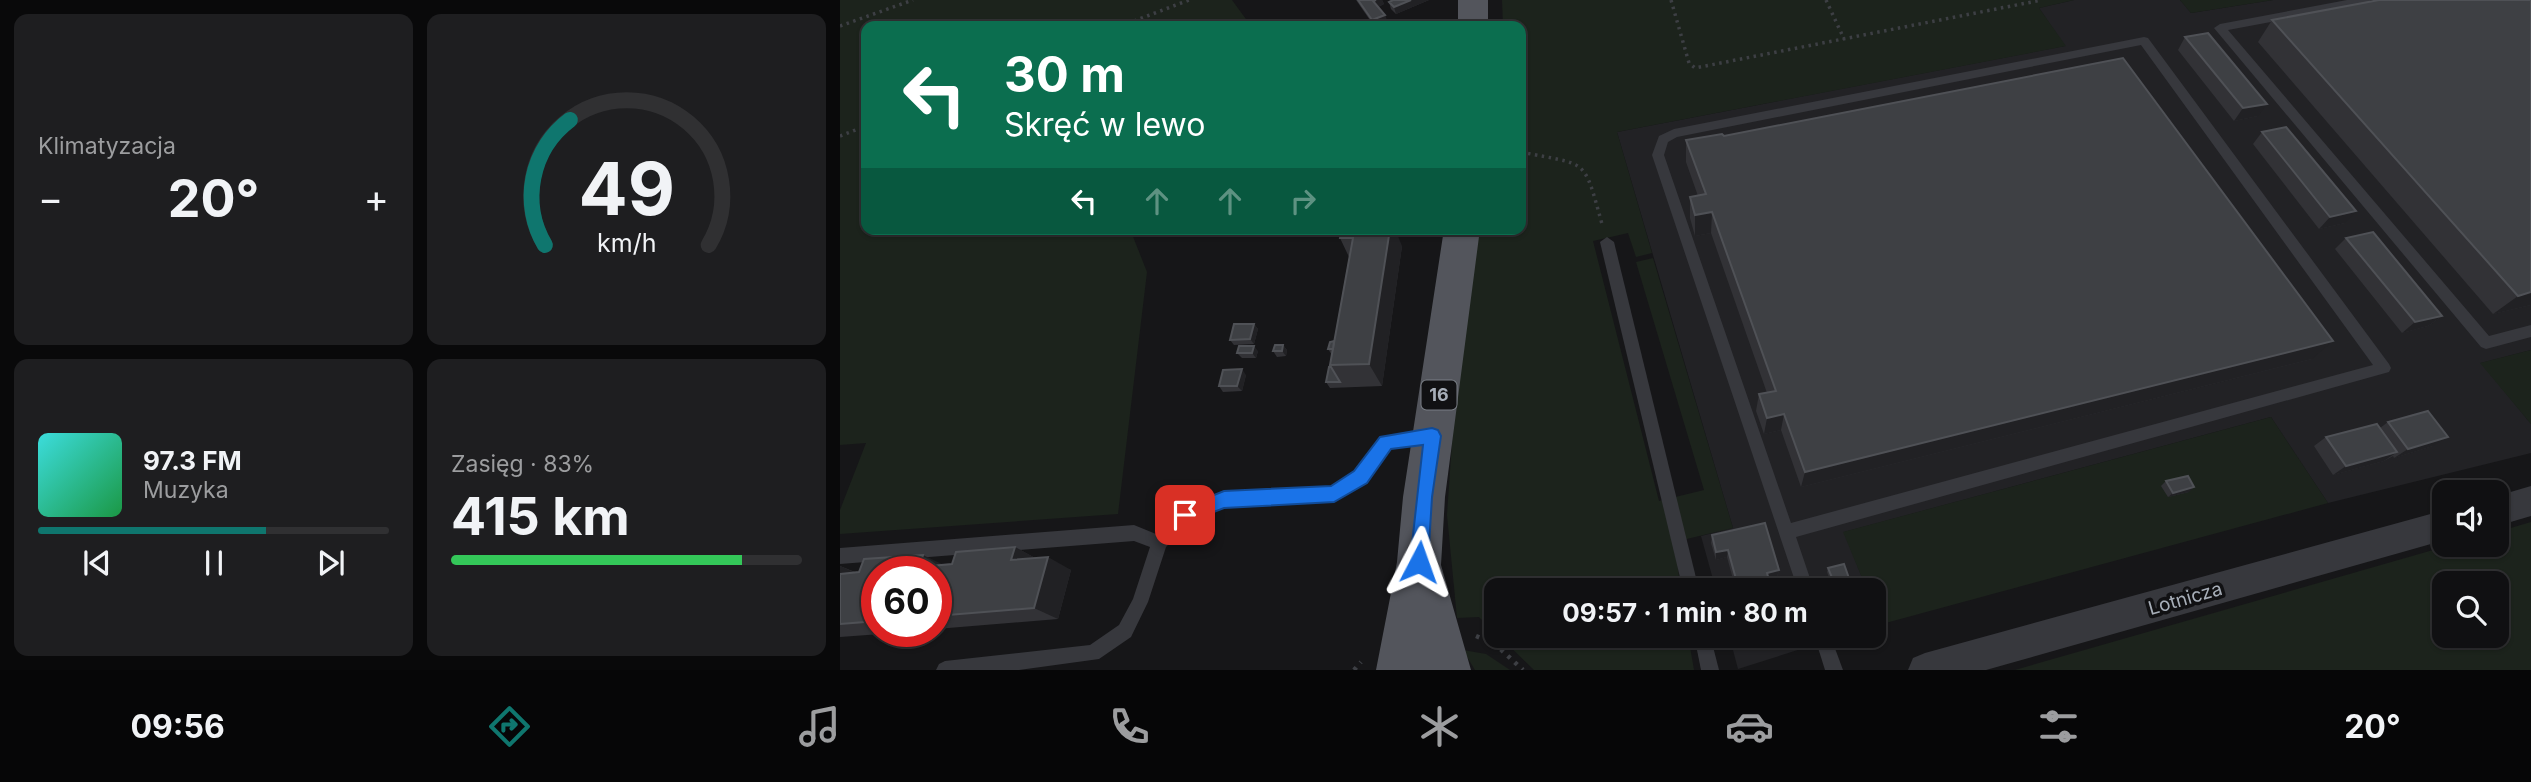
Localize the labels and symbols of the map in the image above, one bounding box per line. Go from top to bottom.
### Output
road number: 16 [1422,380,1456,410]
pin [1155,485,1215,545]
position arrow [1382,525,1456,599]
speed limit sign: 60 [861,556,952,647]
street label: Lotnicza [2145,577,2225,620]

